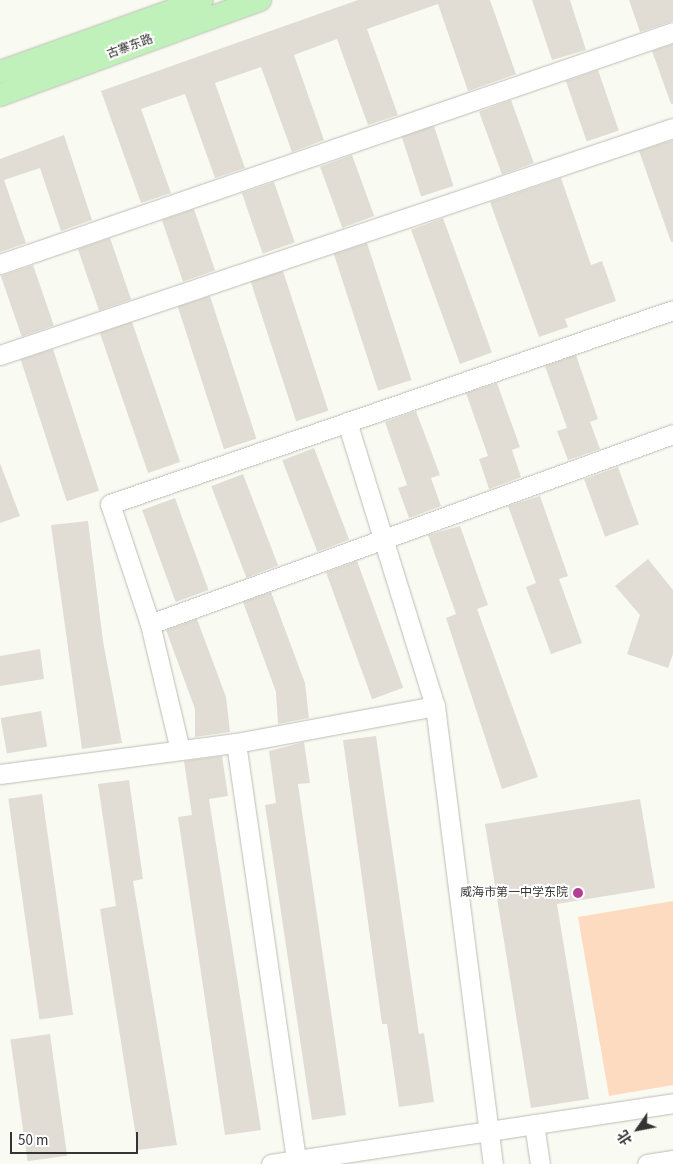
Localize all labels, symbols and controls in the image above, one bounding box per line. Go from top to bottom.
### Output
street label: 古寨东路 [105,32,155,62]
place label: 威海市第一中学东院 [460,886,568,900]
marker: 威海市第一中学东院 [572,887,584,899]
north arrow [613,1104,663,1154]
scale bar [12,1122,140,1154]
text: 北 [613,1126,638,1148]
text: 50 m [18,1130,48,1151]

